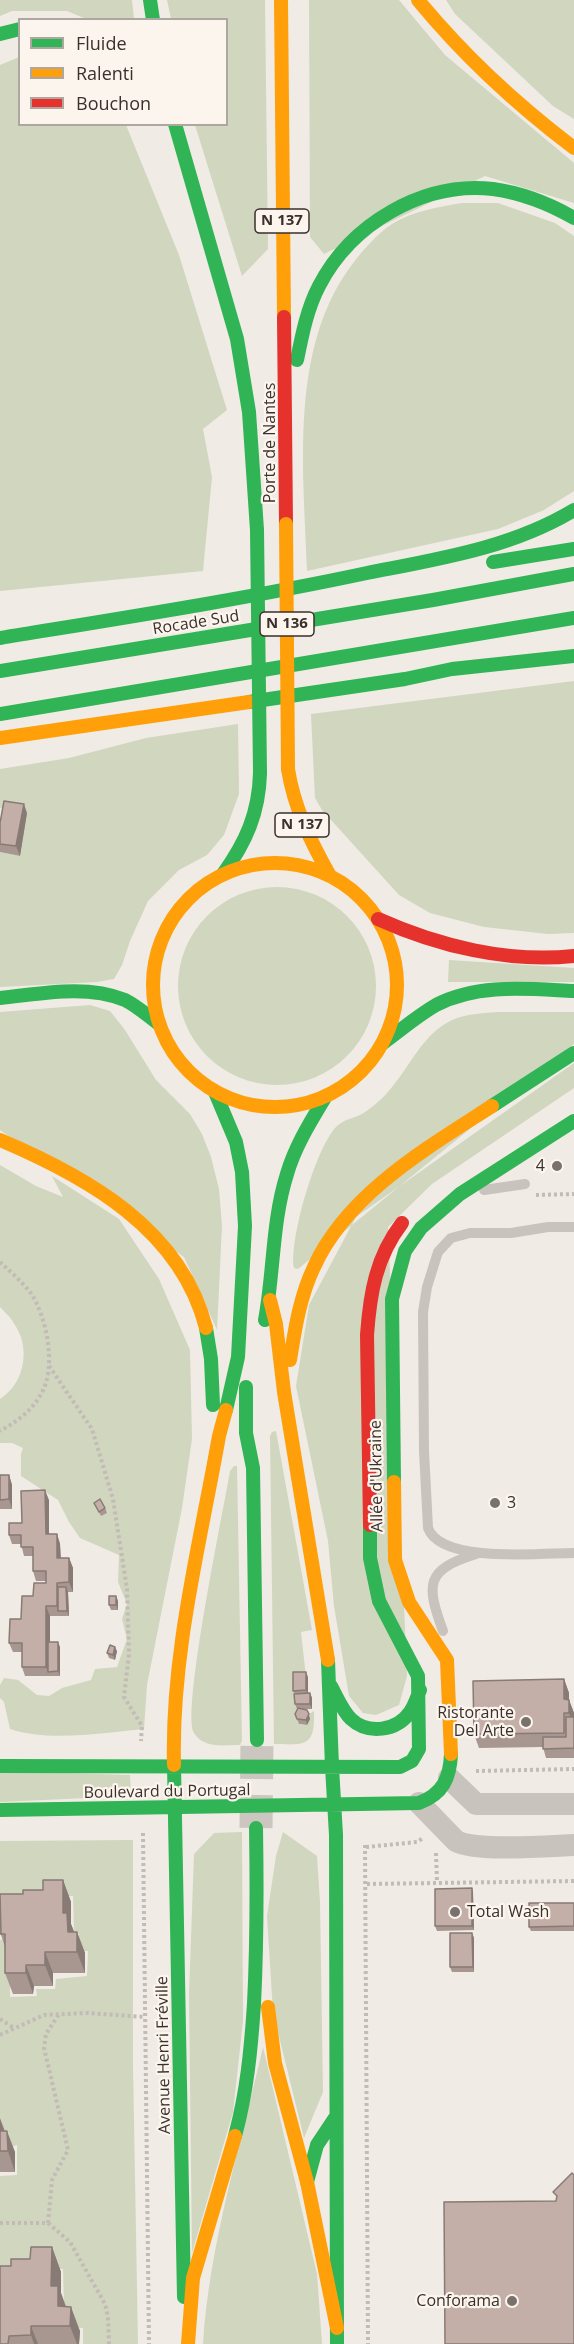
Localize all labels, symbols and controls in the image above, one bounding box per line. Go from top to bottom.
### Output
legend [18,18,228,126]
text: Fluide [76,31,127,55]
text: Ralenti [76,61,134,85]
text: Bouchon [76,91,151,115]
road number: N 137 [255,209,309,233]
street label: Porte de Nantes [260,383,280,503]
street label: Rocade Sud [151,607,241,639]
road number: N 136 [260,612,314,636]
road number: N 137 [275,813,329,837]
place label: 4 [536,1156,545,1176]
marker: 4 [550,1159,564,1173]
street label: Allée d'Ukraine [366,1420,388,1532]
place label: 3 [507,1493,516,1513]
marker: 3 [488,1496,502,1510]
place label: Ristorante Del Arte [437,1703,514,1741]
marker: Ristorante Del Arte [519,1715,533,1729]
street label: Boulevard du Portugal [83,1781,251,1803]
place label: Total Wash [467,1902,549,1922]
marker: Total Wash [448,1905,462,1919]
street label: Avenue Henri Fréville [153,1976,175,2134]
place label: Conforama [416,2291,500,2311]
marker: Conforama [505,2294,519,2308]

